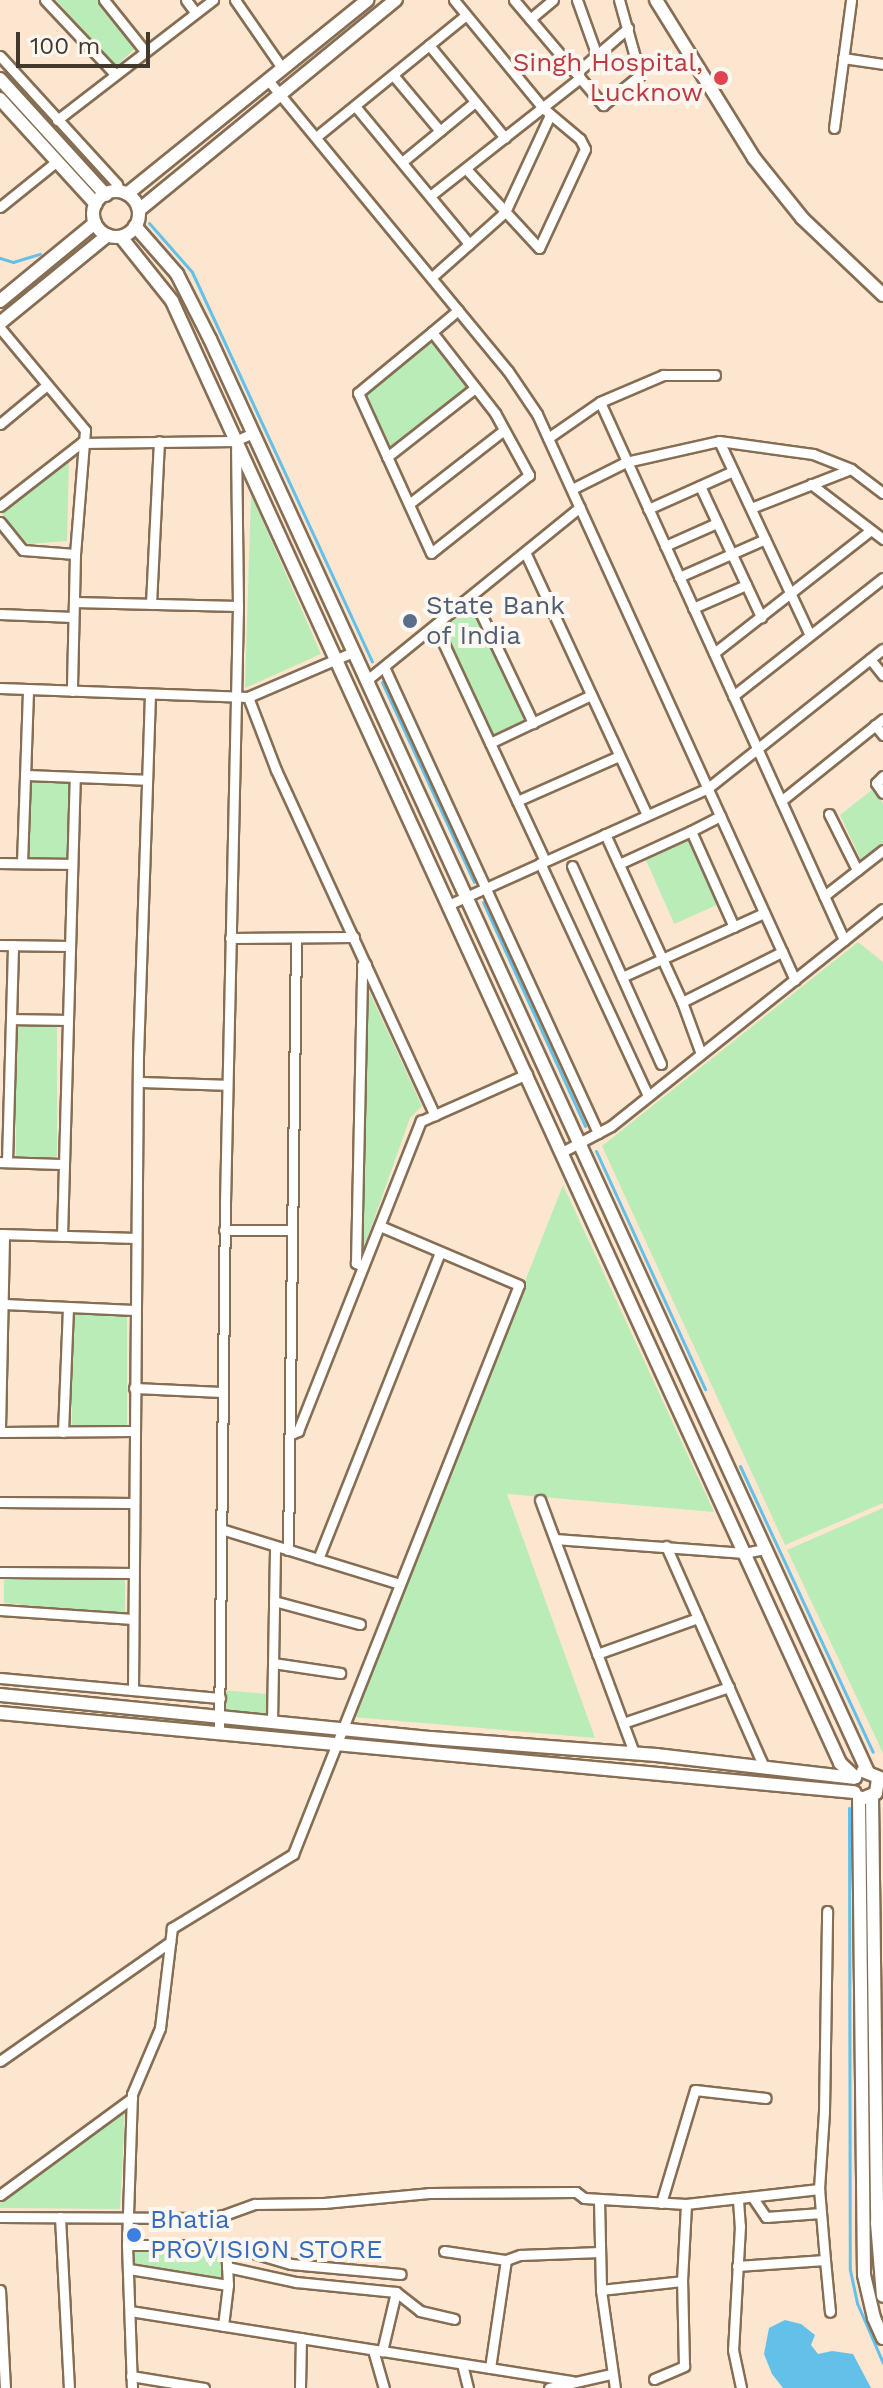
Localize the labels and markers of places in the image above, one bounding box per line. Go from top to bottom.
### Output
place label: Singh Hospital, Lucknow [513,47,703,108]
marker: Singh Hospital, Lucknow [710,67,732,89]
place label: State Bank of India [426,590,565,652]
marker: State Bank of India [401,612,419,630]
place label: Bhatia PROVISION STORE [150,2204,383,2266]
marker: Bhatia PROVISION STORE [125,2226,143,2244]

